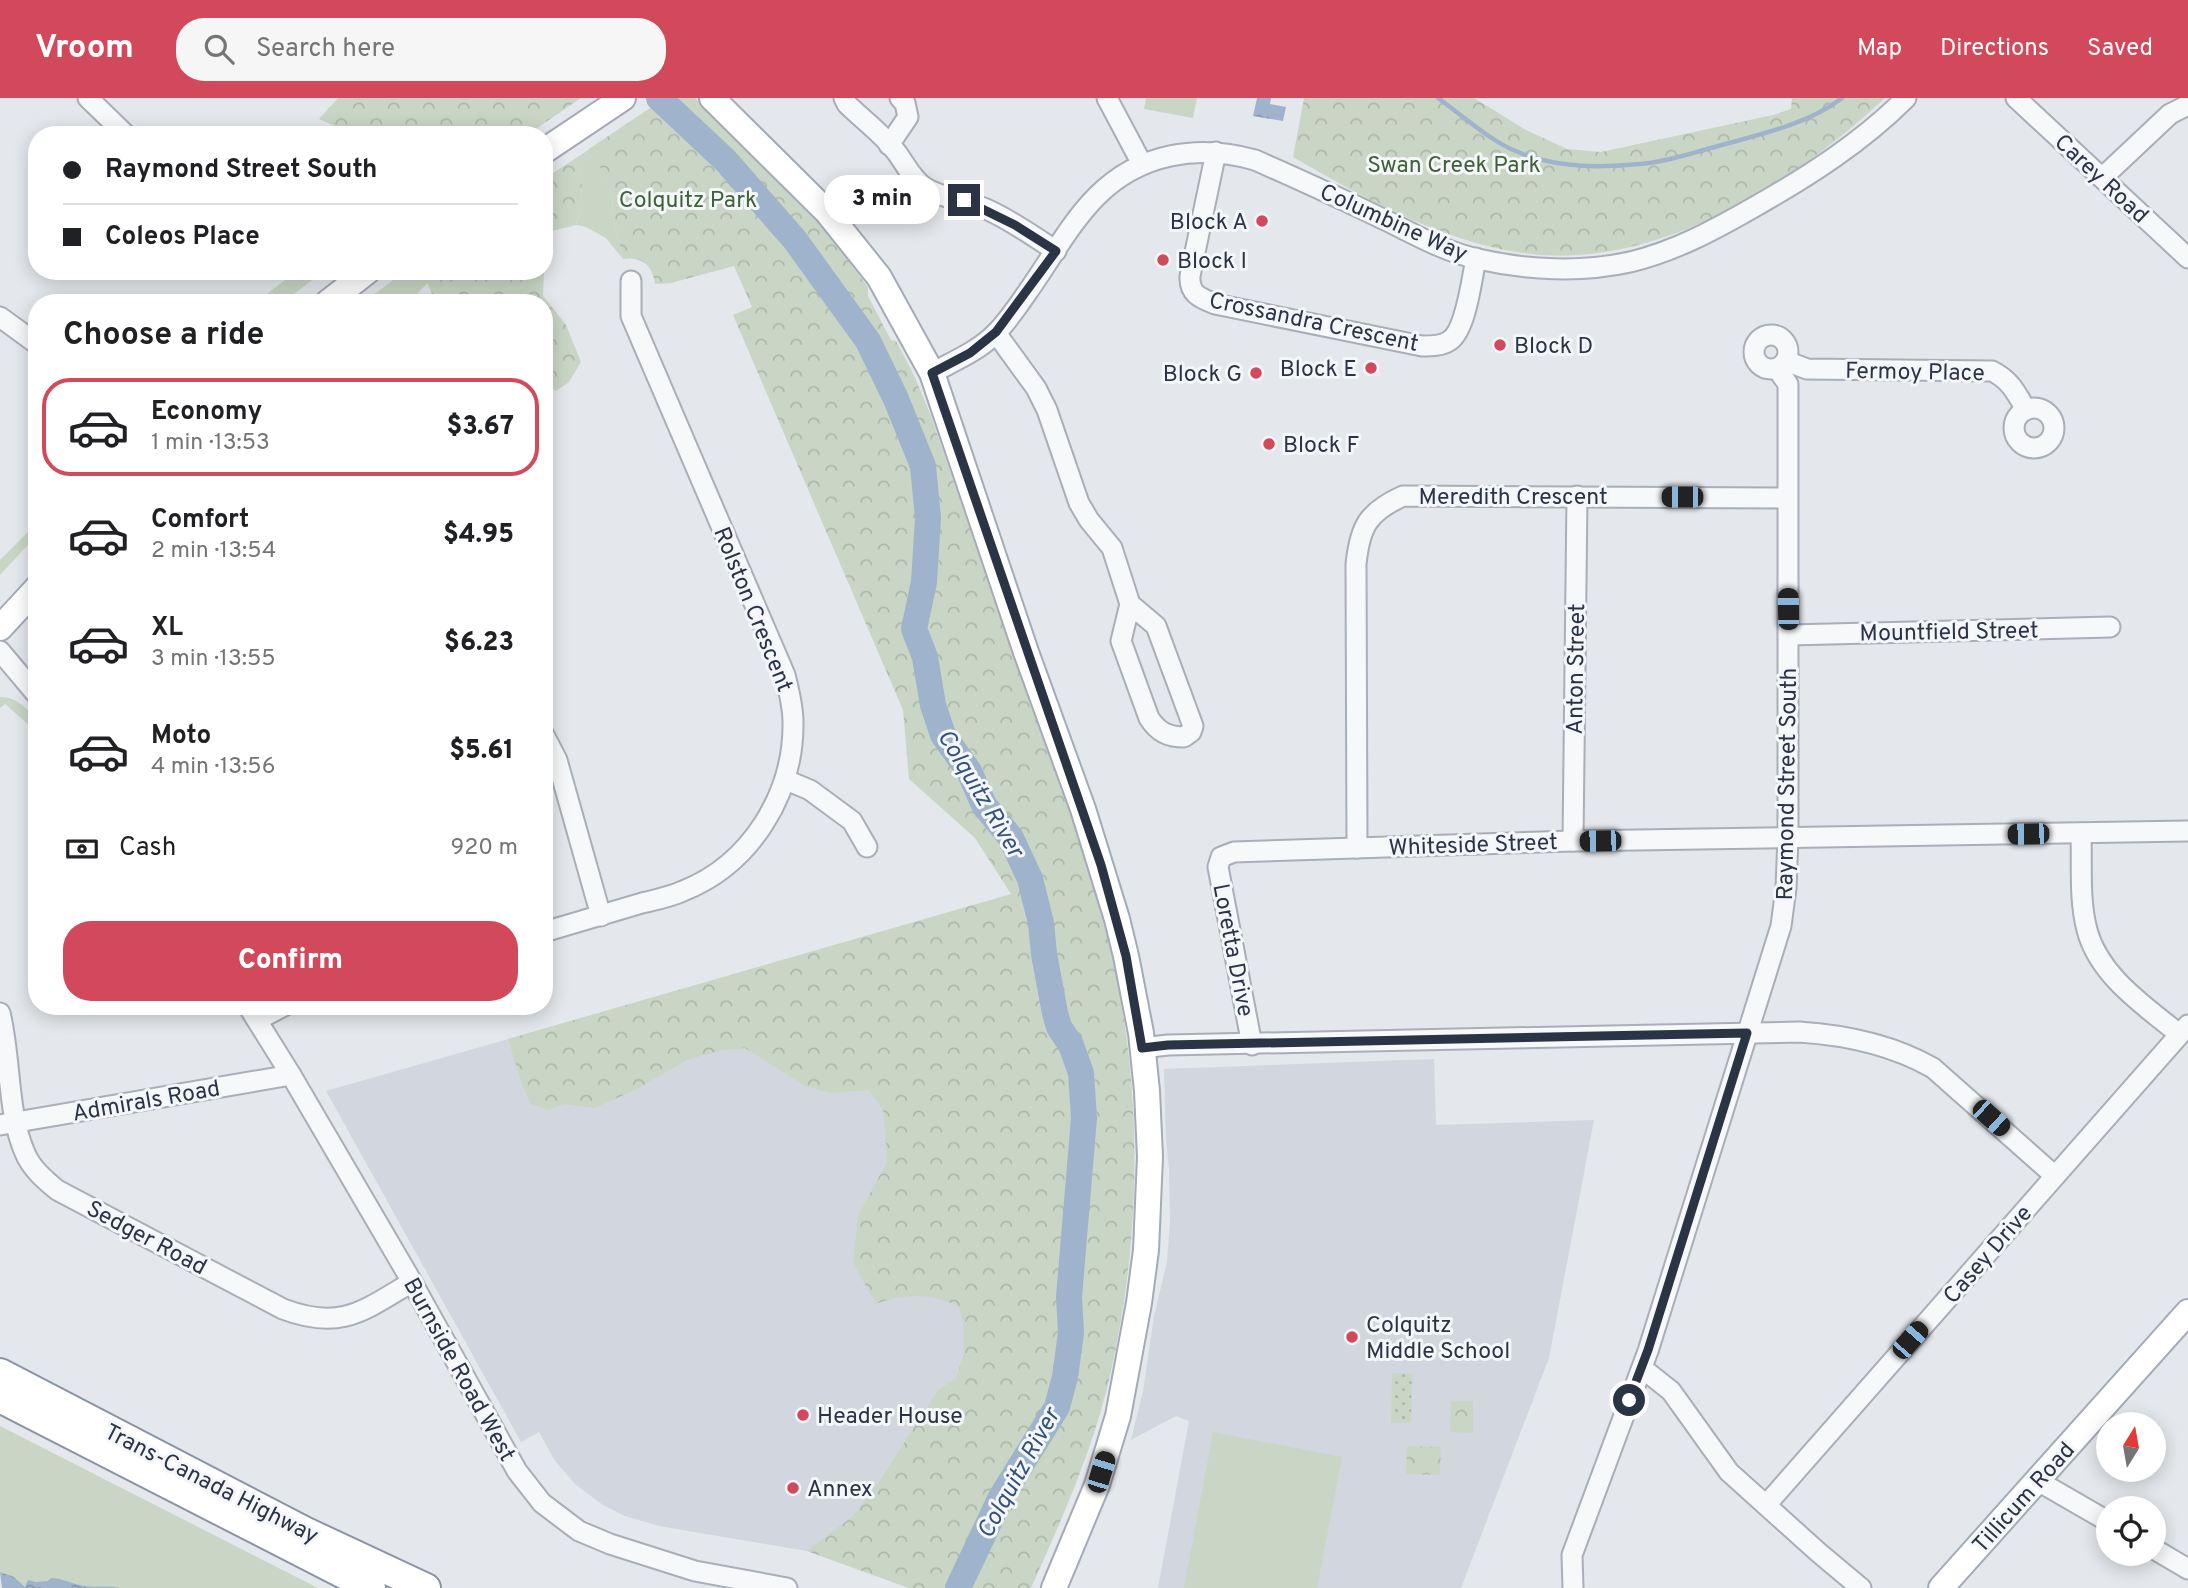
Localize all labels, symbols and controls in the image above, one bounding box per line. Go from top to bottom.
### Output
search box [176,18,666,81]
text: Vroom [35,28,134,70]
icon: search [200,30,238,68]
text: Search here [256,33,395,66]
text: Map [1857,34,1902,64]
text: Directions [1940,34,2049,64]
text: Saved [2087,34,2153,64]
street label: Carey Road [2047,129,2153,231]
park label: Swan Creek Park [1367,152,1541,181]
text: Raymond Street South [105,154,378,187]
callout: 3 min [824,176,940,224]
street label: Columbine Way [1315,179,1471,270]
route end [948,184,980,216]
text: 3 min [852,185,912,214]
park label: Colquitz Park [619,187,757,216]
place label: Block A [1170,209,1248,238]
marker: Block A [1254,213,1270,229]
text: Coleos Place [105,221,260,254]
place label: Block I [1177,248,1247,277]
marker: Block I [1155,252,1171,268]
street label: Crossandra Crescent [1206,287,1421,360]
text: Choose a ride [63,316,264,356]
place label: Block D [1514,333,1593,362]
marker: Block D [1492,337,1508,353]
place label: Block E [1280,356,1357,385]
street label: Fermoy Place [1845,358,1985,389]
marker: Block E [1363,360,1379,376]
place label: Block G [1163,361,1242,390]
marker: Block G [1248,365,1264,381]
icon: car [67,396,130,459]
text: Economy [151,396,262,429]
text: $3.67 [446,411,514,444]
text: 1 min · 13:53 [151,429,270,458]
place label: Block F [1283,432,1359,461]
marker: Block F [1261,436,1277,452]
street label: Meredith Crescent [1418,484,1608,513]
car [1662,487,1704,508]
icon: car [67,504,130,567]
text: Comfort [151,504,249,537]
text: $4.95 [443,519,514,552]
street label: Rolston Crescent [705,523,798,697]
text: 2 min · 13:54 [151,537,276,566]
car [1778,588,1799,630]
street label: Anton Street [1562,603,1593,735]
icon: car [67,612,130,675]
text: XL [151,612,183,645]
street label: Mountfield Street [1859,617,2039,650]
text: $6.23 [444,627,514,660]
text: 3 min · 13:55 [151,645,276,674]
street label: Raymond Street South [1772,667,1805,901]
icon: car [67,720,130,783]
text: Moto [151,720,211,753]
water label: Colquitz River [929,724,1030,865]
text: $5.61 [449,735,514,768]
text: 4 min · 13:56 [151,753,275,782]
car [2007,823,2050,845]
street label: Whiteside Street [1388,829,1558,864]
icon: cash [63,830,101,868]
car [1579,830,1622,852]
text: Cash [119,832,176,865]
text: 920 m [451,834,518,863]
street label: Loretta Drive [1204,881,1259,1019]
button: Confirm [63,921,518,1001]
street label: Admirals Road [70,1075,223,1130]
car [1969,1096,2014,1140]
street label: Sedger Road [81,1195,211,1283]
street label: Casey Drive [1938,1200,2040,1311]
street label: Burnside Road West [395,1273,520,1467]
place label: Colquitz Middle School [1366,1312,1510,1367]
car [1889,1317,1932,1363]
marker: Colquitz Middle School [1344,1329,1360,1345]
route start [1613,1384,1645,1416]
water label: Colquitz River [972,1402,1069,1544]
place label: Header House [817,1403,963,1432]
marker: Header House [795,1407,811,1423]
north arrow [2096,1412,2166,1482]
map controls [2096,1412,2166,1566]
street label: Trans-Canada Highway [99,1419,323,1552]
street label: Tillicum Road [1967,1437,2082,1560]
car [1085,1449,1118,1495]
place label: Annex [807,1476,873,1505]
marker: Annex [785,1480,801,1496]
button: locate [2096,1496,2166,1566]

